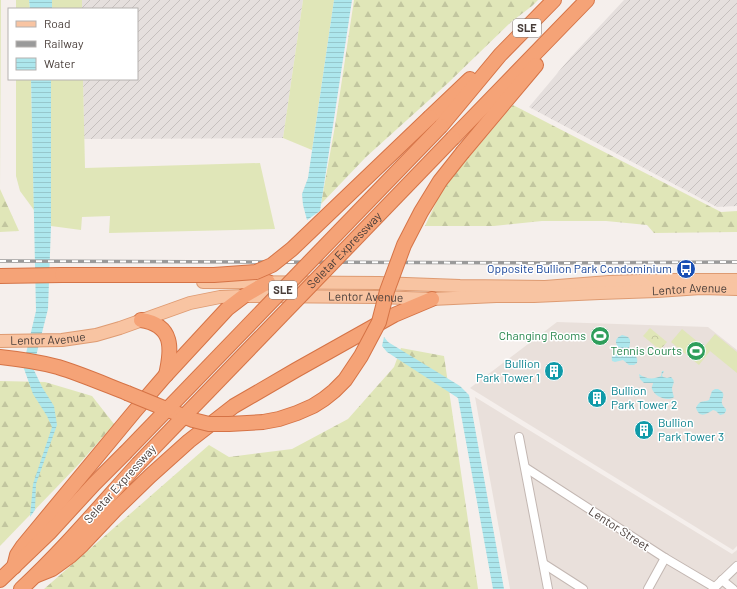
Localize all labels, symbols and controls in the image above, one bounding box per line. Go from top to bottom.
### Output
legend [8,8,138,80]
text: Road [44,16,71,30]
road number: SLE [513,19,541,37]
text: Railway [44,36,84,50]
text: Water [44,56,76,70]
street label: Seletar Expressway [303,208,384,291]
bus stop icon: Opposite Bullion Park Condominium [675,258,697,280]
place label: Opposite Bullion Park Condominium [487,261,672,275]
street label: Lentor Avenue [651,280,727,297]
road number: SLE [269,281,297,299]
street label: Lentor Avenue [328,289,404,304]
sports icon: Changing Rooms [589,325,611,347]
place label: Changing Rooms [499,328,586,342]
street label: Lentor Avenue [10,329,86,347]
sports icon: Tennis Courts [685,340,707,362]
place label: Tennis Courts [611,343,682,357]
place label: Bullion Park Tower 1 [476,356,540,384]
building icon: Bullion Park Tower 1 [543,360,565,382]
place label: Bullion Park Tower 2 [611,383,677,411]
building icon: Bullion Park Tower 2 [586,387,608,409]
place label: Bullion Park Tower 3 [658,415,724,443]
building icon: Bullion Park Tower 3 [633,419,655,441]
street label: Seletar Expressway [80,441,159,526]
street label: Lentor Street [586,503,653,553]

